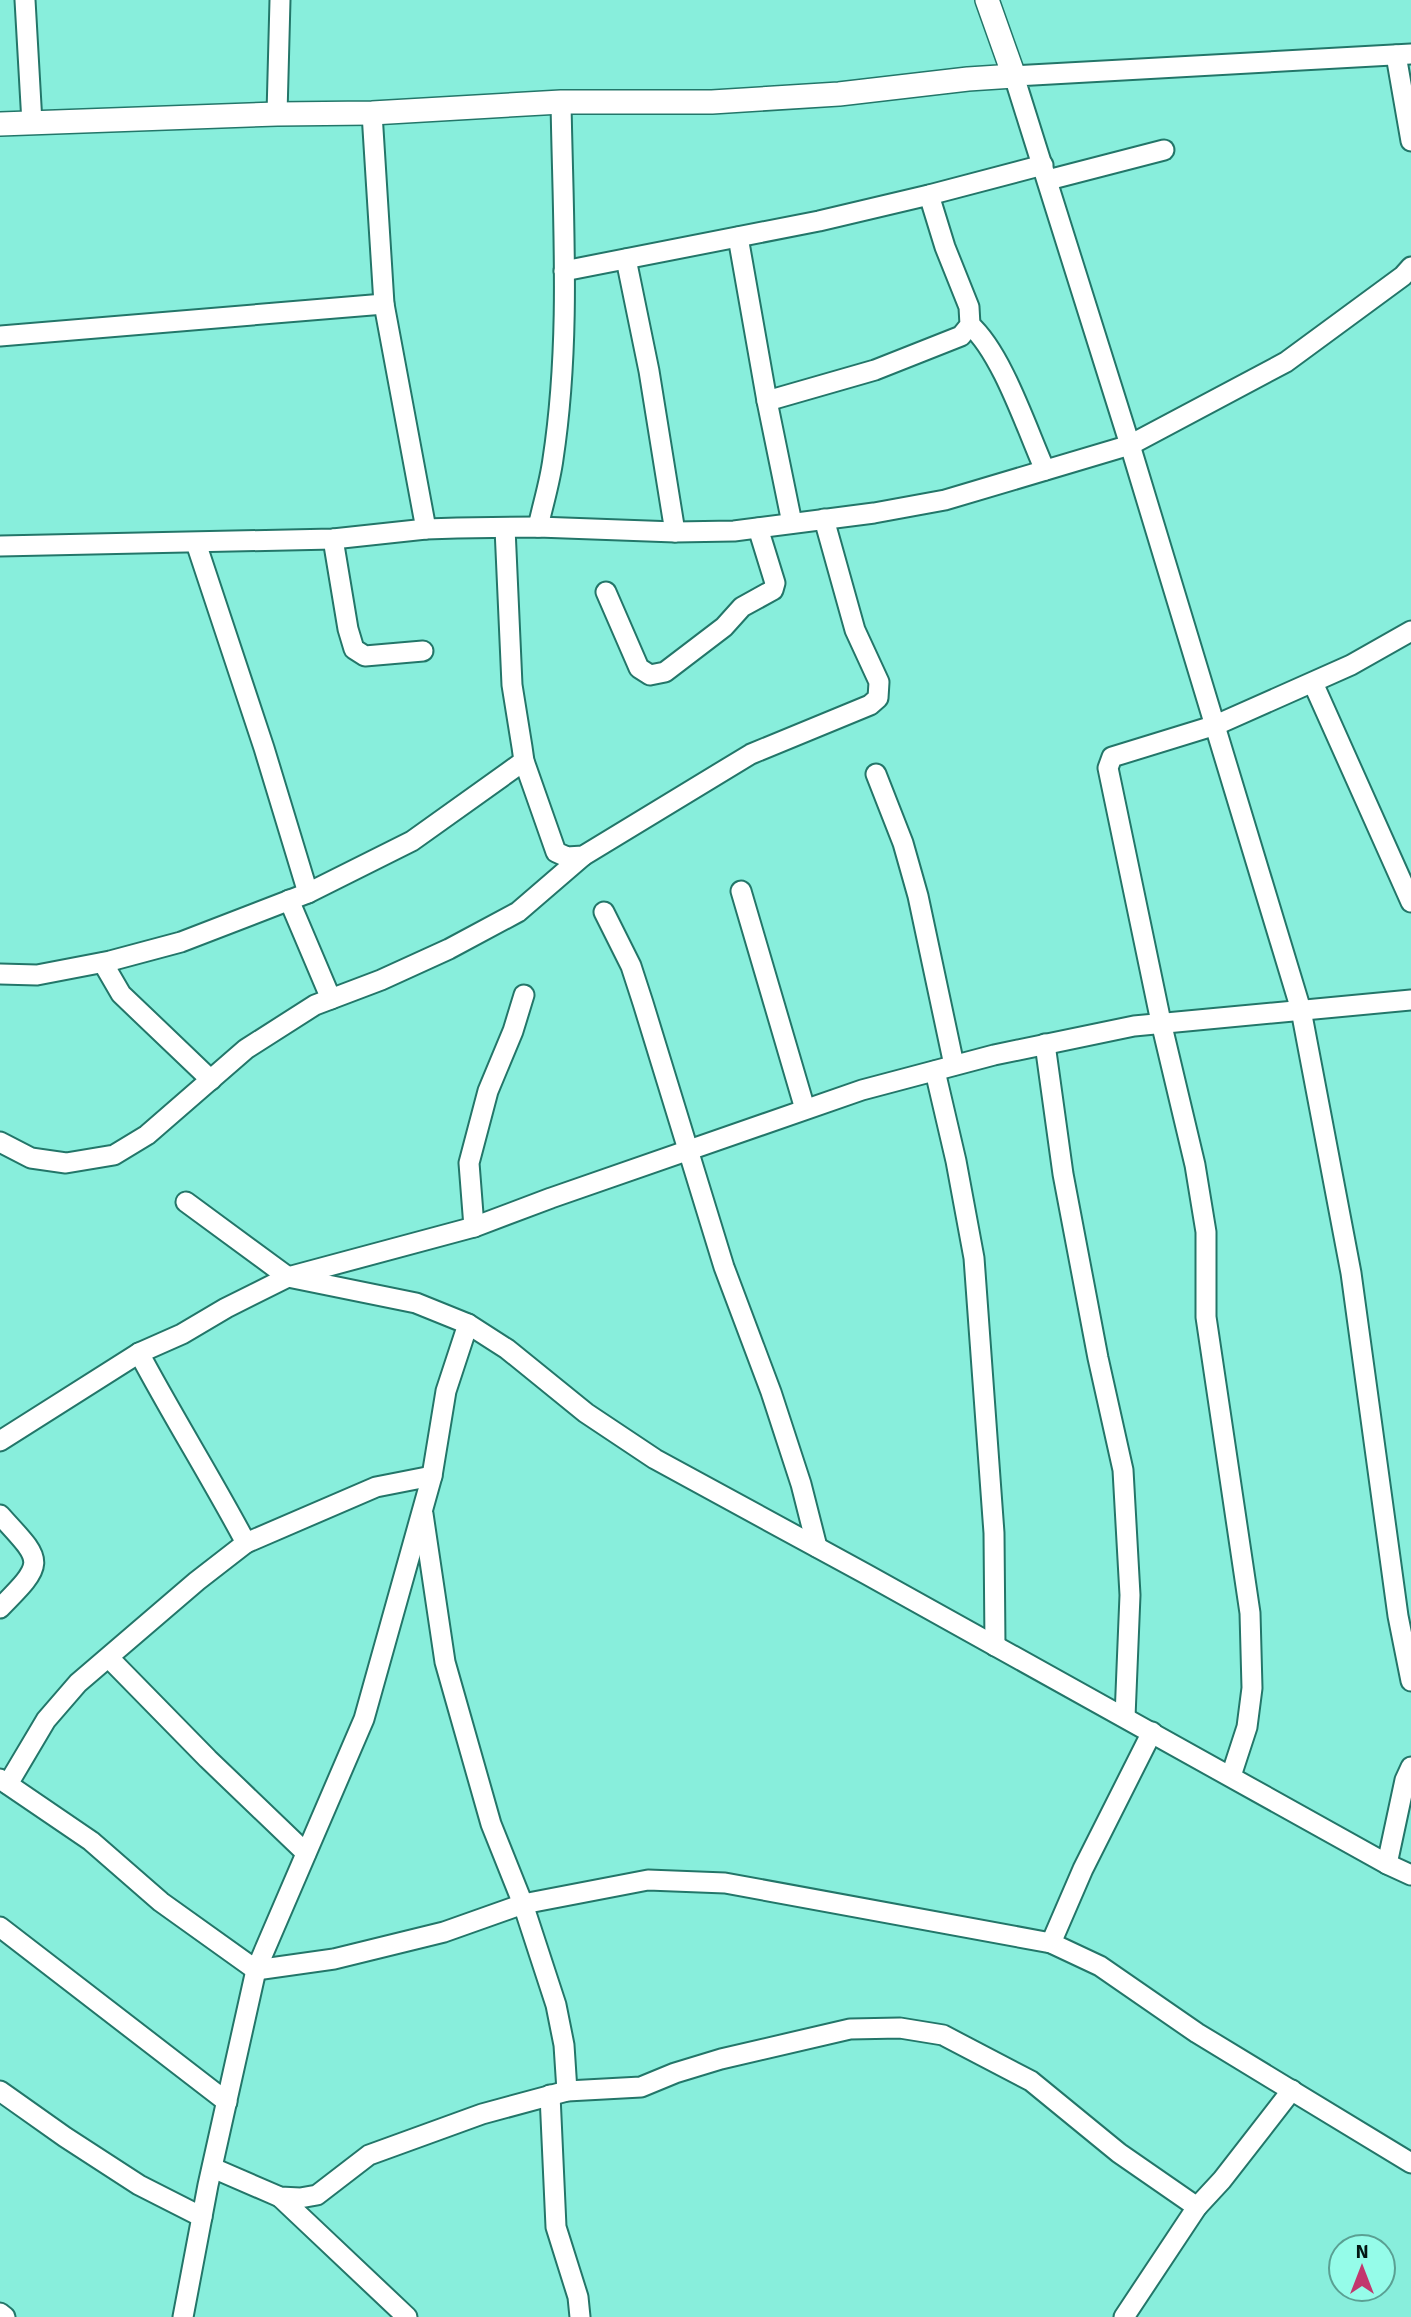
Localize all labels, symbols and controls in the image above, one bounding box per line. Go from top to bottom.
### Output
north arrow [1327,2233,1397,2303]
text: N [1355,2240,1369,2264]

